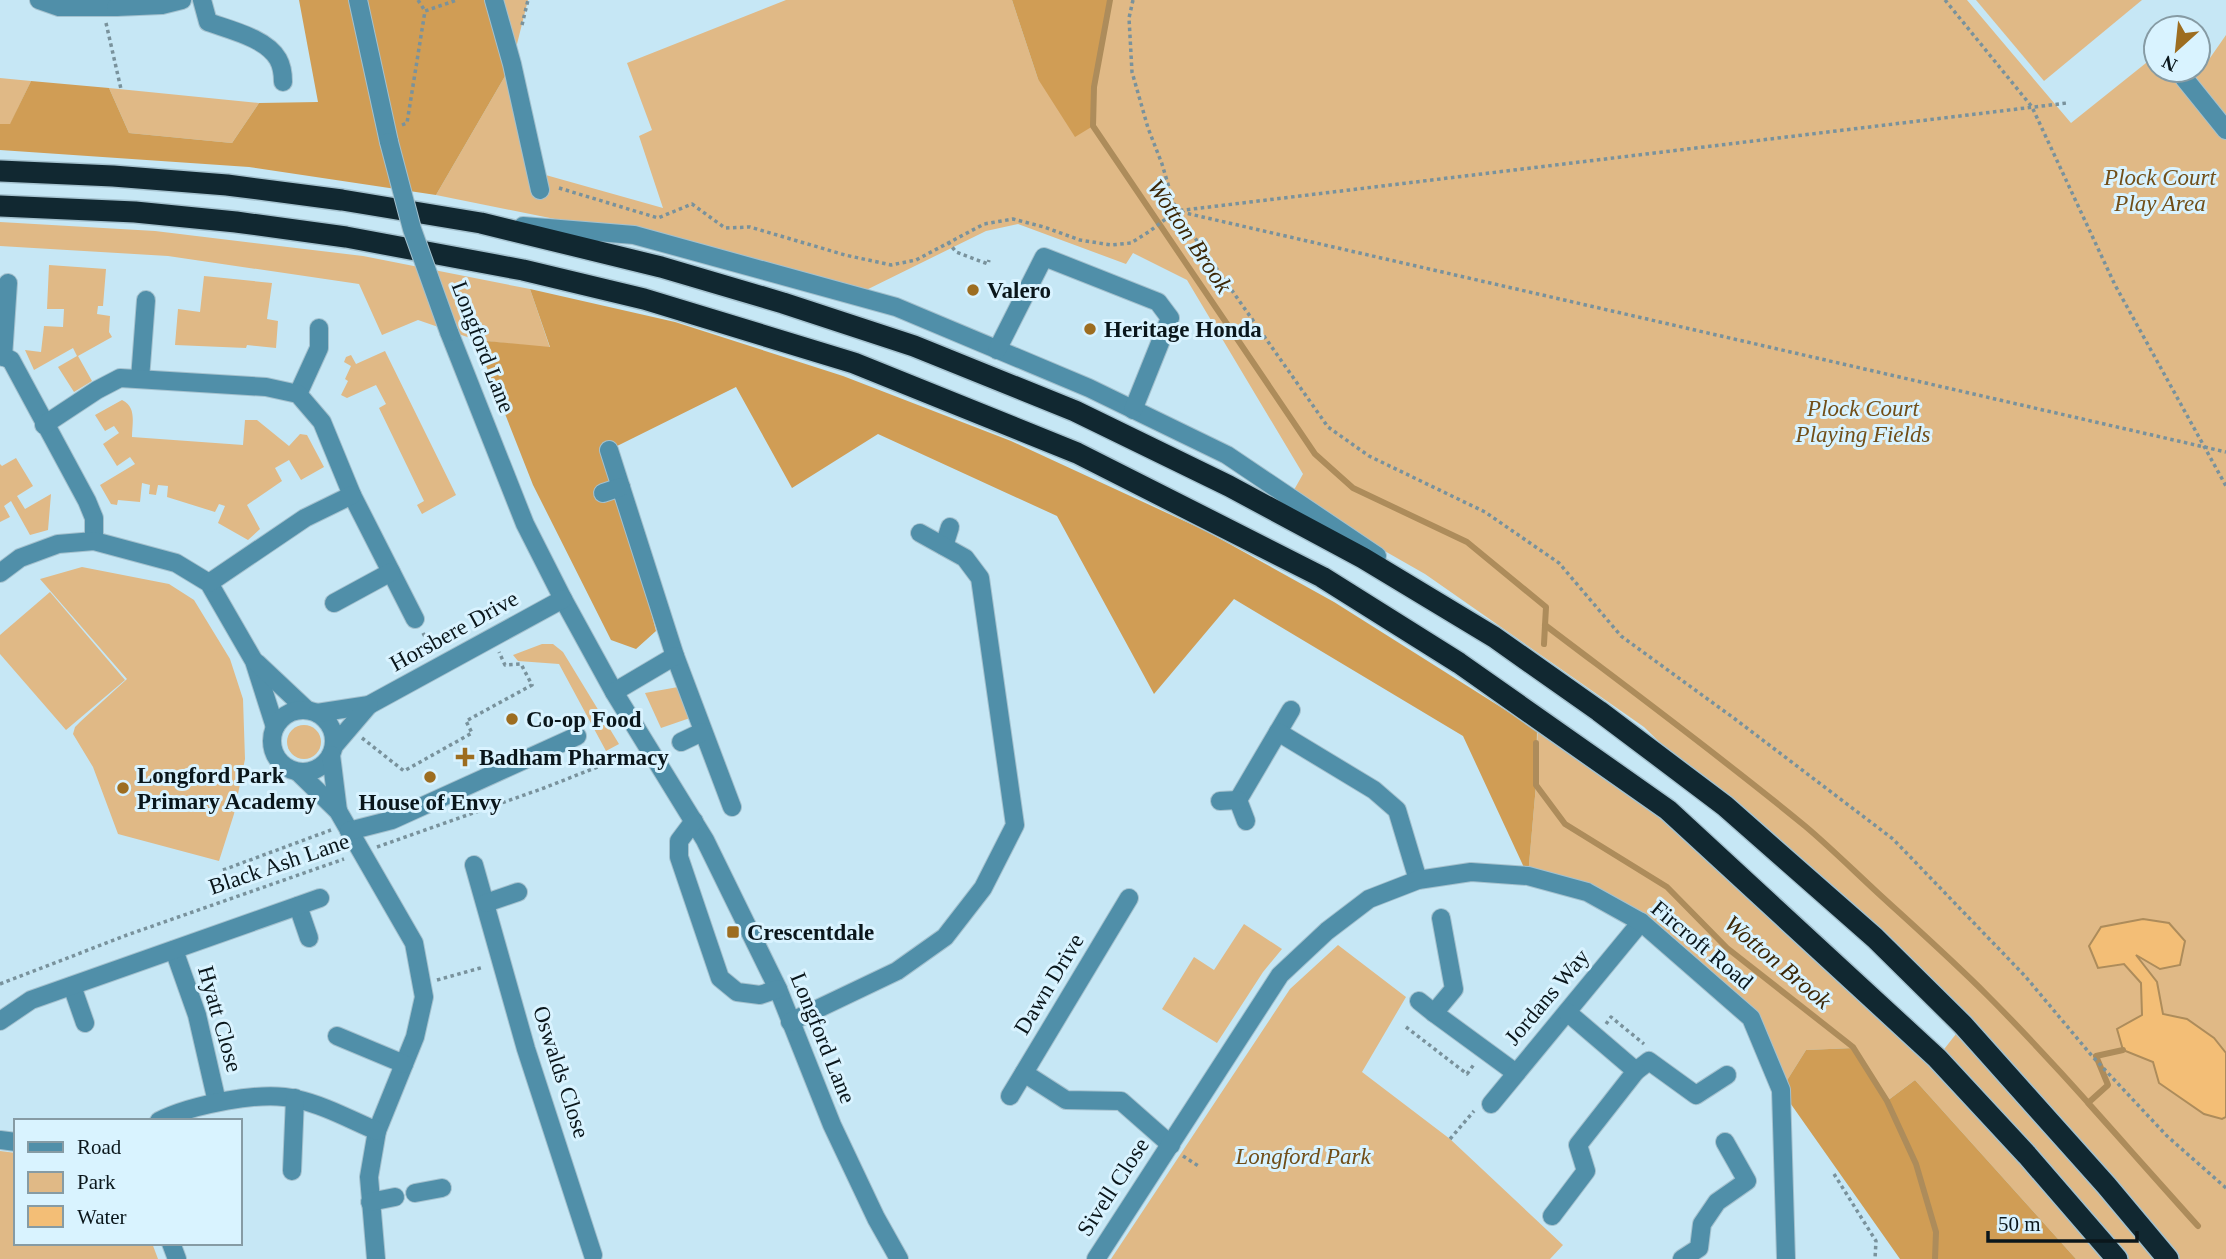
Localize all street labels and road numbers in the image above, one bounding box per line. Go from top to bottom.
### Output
street label: Longford Lane [446,278,520,416]
street label: Horsbere Drive [386,586,522,676]
street label: Black Ash Lane [205,828,353,900]
street label: Fircroft Road [1646,895,1758,995]
street label: Dawn Drive [1009,929,1089,1039]
street label: Jordans Way [1500,944,1595,1050]
street label: Hyatt Close [193,963,247,1075]
street label: Longford Lane [785,969,861,1107]
street label: Oswalds Close [528,1003,594,1141]
street label: Sivell Close [1072,1133,1154,1241]

